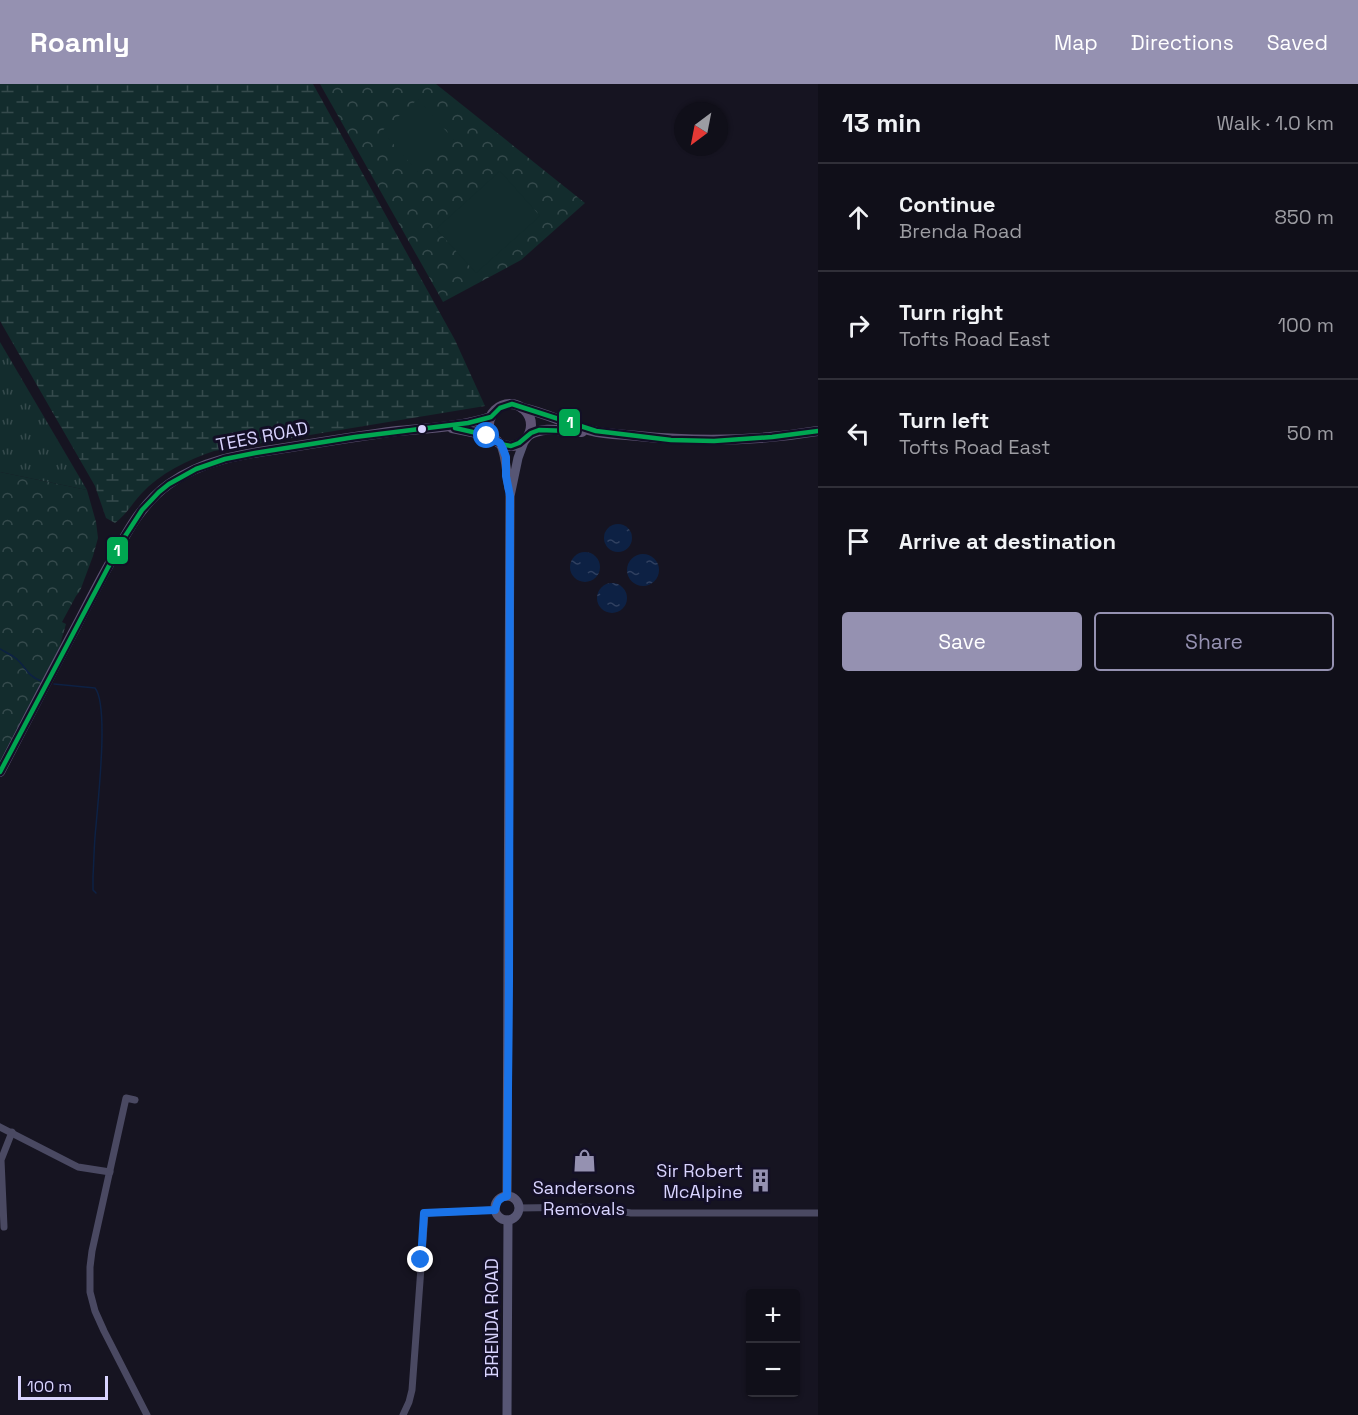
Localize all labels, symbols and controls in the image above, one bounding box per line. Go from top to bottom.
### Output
text: Roamly [30,24,130,60]
text: Map [1054,29,1098,56]
text: Directions [1131,29,1234,56]
text: Saved [1267,29,1328,56]
north arrow [674,102,728,156]
text: 13 min [842,106,921,140]
text: Walk · 1.0 km [1216,110,1334,136]
text: Continue [899,190,995,218]
icon: ahead [842,201,875,234]
text: 850 m [1274,204,1334,230]
text: Brenda Road [899,218,1022,244]
text: Turn right [899,298,1004,326]
icon: right [842,309,875,342]
text: 100 m [1278,312,1334,338]
text: Tofts Road East [899,326,1051,352]
text: Turn left [899,406,989,434]
line badge: 1 [558,408,581,437]
text: 1 [566,412,574,433]
street label: TEES ROAD [214,416,310,456]
icon: left [842,417,875,450]
text: 50 m [1287,420,1334,446]
route start [473,422,499,448]
unlabelled marker [416,423,428,435]
text: Tofts Road East [899,434,1051,460]
icon: arrive [842,525,875,558]
text: Arrive at destination [899,527,1116,555]
line badge: 1 [106,536,129,565]
text: 1 [113,540,121,561]
button: Save [842,612,1082,671]
button: Share [1094,612,1334,671]
shop icon: Sandersons Removals [571,1148,597,1174]
place label: Sir Robert McAlpine [656,1159,743,1203]
building icon: Sir Robert McAlpine [748,1167,774,1193]
place label: Sandersons Removals [533,1176,635,1220]
route end [407,1246,433,1272]
street label: BRENDA ROAD [480,1258,503,1378]
map controls [746,1289,800,1397]
button: + [746,1289,800,1343]
button: − [746,1343,800,1397]
scale bar [18,1373,108,1400]
text: 100 m [27,1376,72,1397]

